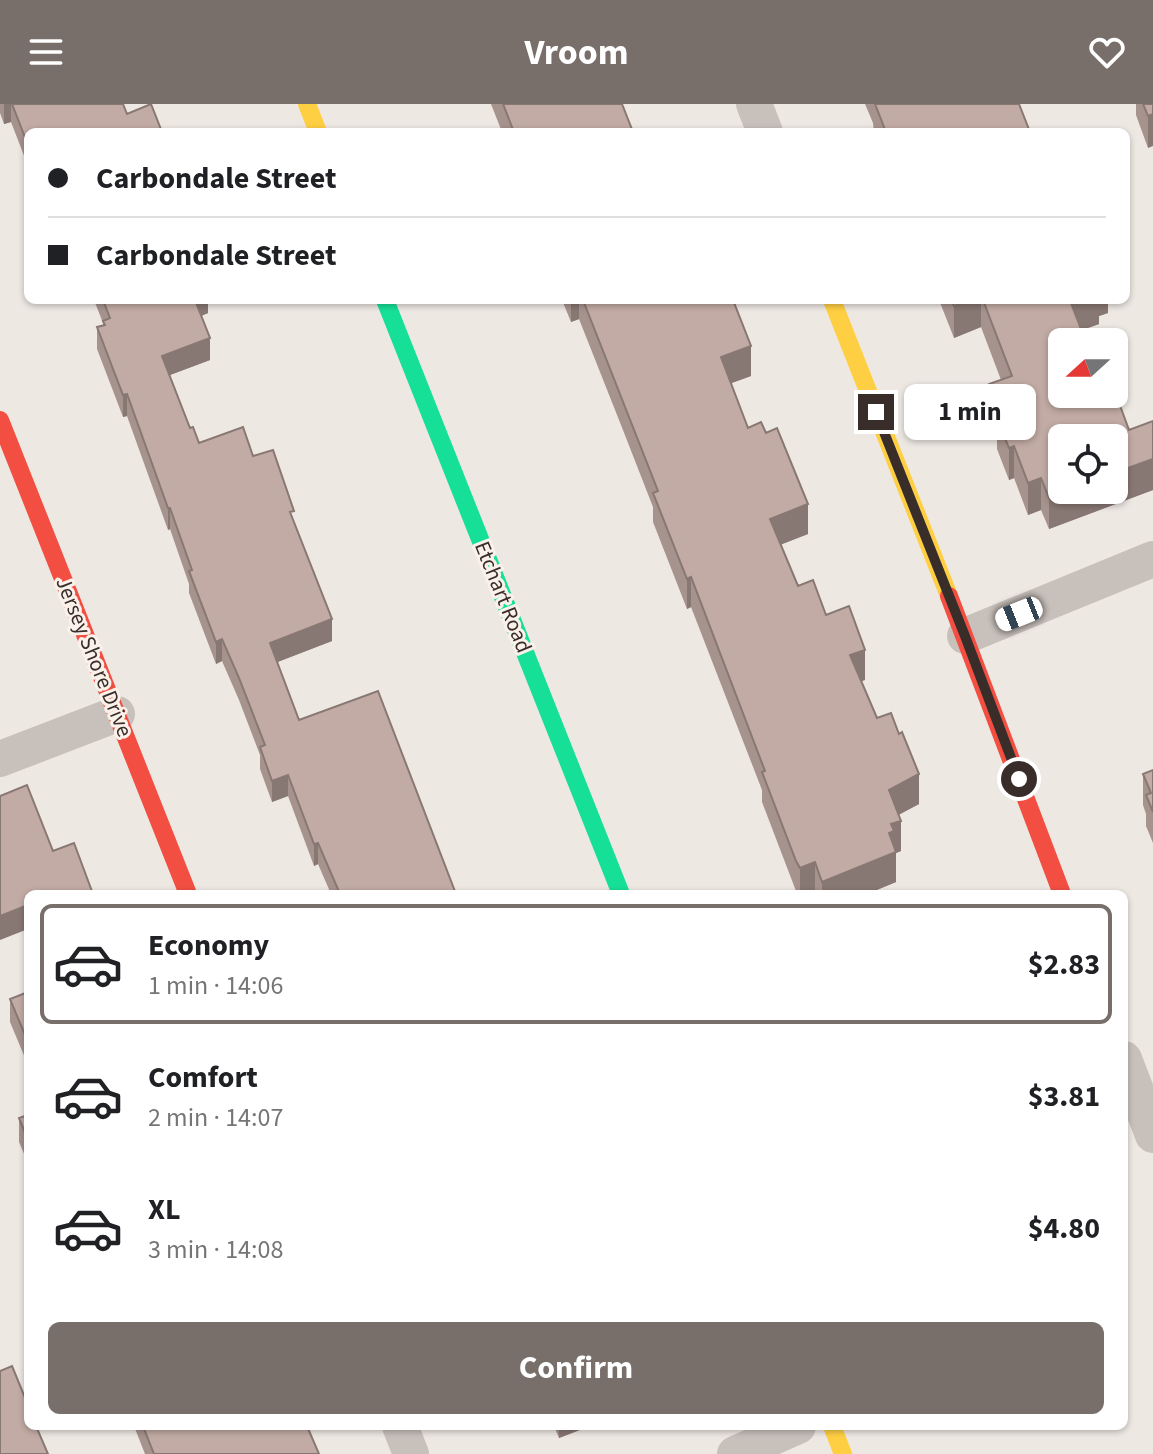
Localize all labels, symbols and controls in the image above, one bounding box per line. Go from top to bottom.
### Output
text: Vroom [524,27,629,78]
icon: menu [24,30,68,74]
icon: heart [1085,30,1129,74]
text: Carbondale Street [96,157,337,200]
text: Carbondale Street [96,234,337,277]
north arrow [1048,328,1128,408]
map controls [1048,328,1128,504]
callout: 1 min [904,384,1036,440]
text: 1 min [938,393,1002,430]
route end [858,394,894,430]
button: locate [1048,424,1128,504]
street label: Etchart Road [466,536,540,658]
street label: Jersey Shore Drive [47,572,141,742]
car [992,594,1046,634]
route start [1001,761,1037,797]
text: Economy [148,924,269,967]
icon: car [52,928,124,1000]
text: $2.83 [1028,943,1100,986]
text: 1 min · 14:06 [148,967,283,1004]
text: Comfort [148,1056,258,1099]
icon: car [52,1060,124,1132]
text: $3.81 [1028,1075,1100,1118]
text: 2 min · 14:07 [148,1099,283,1136]
text: XL [148,1188,181,1231]
icon: car [52,1192,124,1264]
text: $4.80 [1028,1207,1100,1250]
text: 3 min · 14:08 [148,1231,283,1268]
button: Confirm [48,1322,1104,1414]

